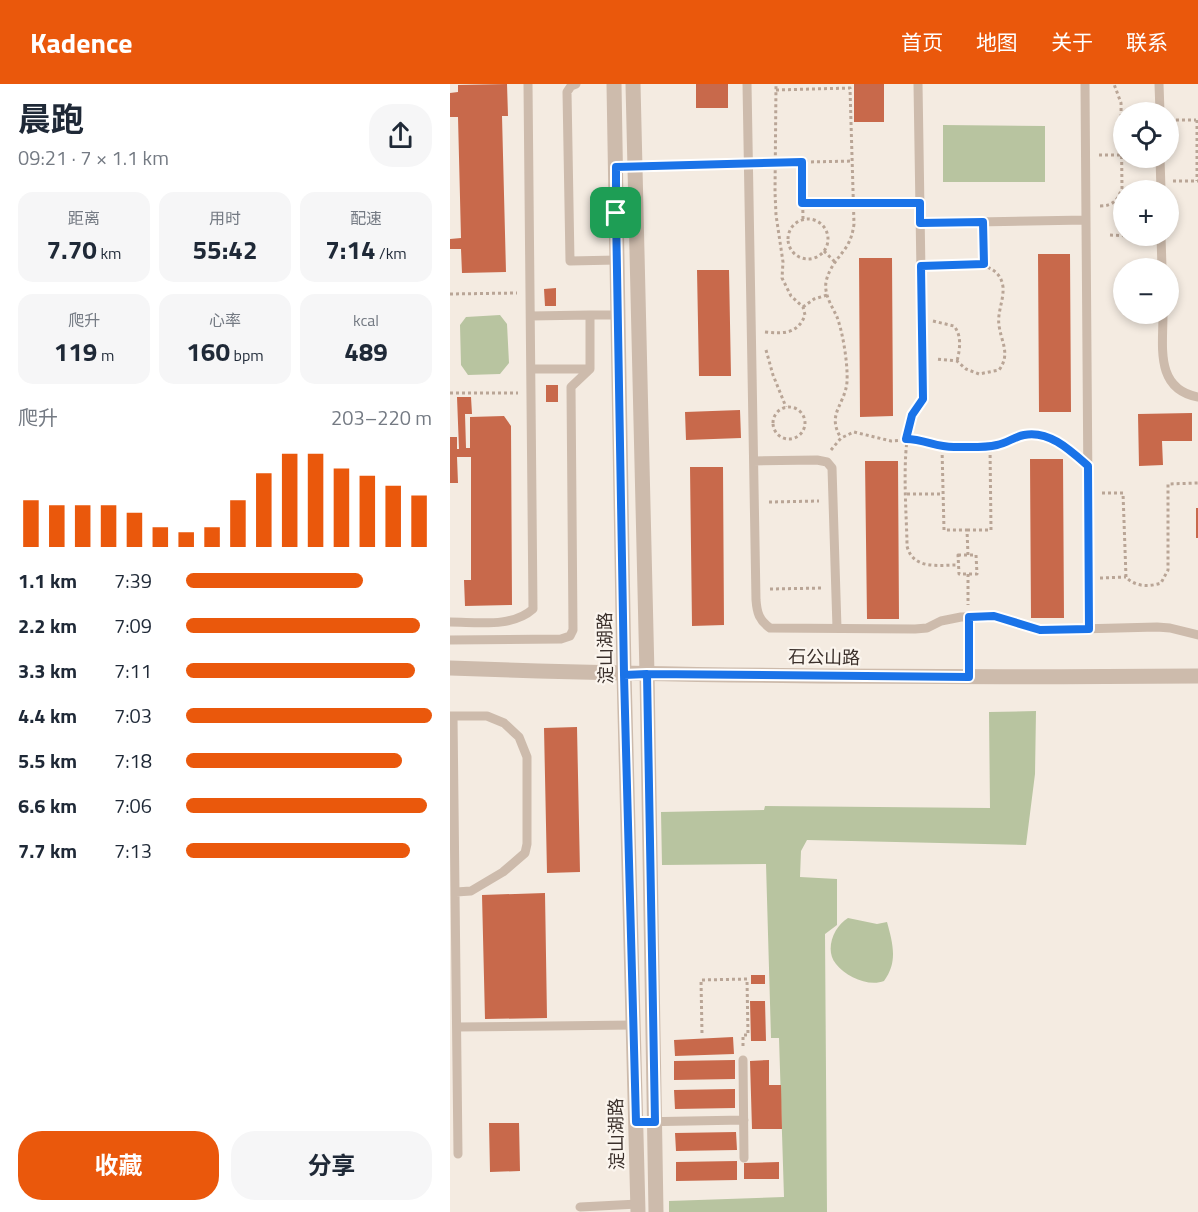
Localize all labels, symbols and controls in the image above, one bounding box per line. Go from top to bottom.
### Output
text: Kadence [30,21,133,64]
text: 首页 [901,26,943,58]
text: 地图 [976,26,1018,58]
text: 关于 [1051,26,1093,58]
text: 联系 [1126,26,1168,58]
text: 晨跑 [18,94,84,144]
map controls [1113,102,1179,324]
button: locate [1113,102,1179,168]
button: share [369,104,432,167]
text: 09:21 · 7 × 1.1 km [18,142,169,173]
button: + [1113,180,1179,246]
pin [590,187,641,238]
icon: arrive [599,196,632,229]
text: 距离 [68,206,100,230]
text: 用时 [209,206,241,230]
text: 配速 [350,206,382,230]
text: 7.70 [47,230,97,269]
text: 55:42 [193,230,257,269]
text: 7:14 [325,230,376,269]
text: km [97,241,121,265]
text: /km [376,241,407,265]
button: − [1113,258,1179,324]
text: 爬升 [68,308,100,332]
text: 心率 [209,308,241,332]
text: kcal [353,308,379,332]
text: 119 [54,332,97,371]
text: 160 [186,332,230,371]
text: 489 [344,332,388,371]
text: m [97,343,114,367]
text: bpm [230,343,264,367]
text: 爬升 [18,402,58,433]
text: 203–220 m [331,402,432,433]
text: 1.1 km [18,565,77,596]
text: 7:39 [114,565,152,596]
text: 2.2 km [18,610,77,641]
text: 7:09 [114,610,152,641]
street label: 淀山湖路 [591,612,619,684]
street label: 石公山路 [788,643,860,671]
text: 3.3 km [18,655,77,686]
text: 7:11 [114,655,152,686]
text: 4.4 km [18,700,77,731]
text: 7:03 [114,700,152,731]
text: 5.5 km [18,745,77,776]
text: 7:18 [114,745,152,776]
text: 6.6 km [18,790,77,821]
text: 7:06 [114,790,152,821]
text: 7.7 km [18,835,77,866]
text: 7:13 [114,835,152,866]
street label: 淀山湖路 [602,1098,630,1170]
button: 收藏 [18,1131,219,1200]
button: 分享 [231,1131,432,1200]

